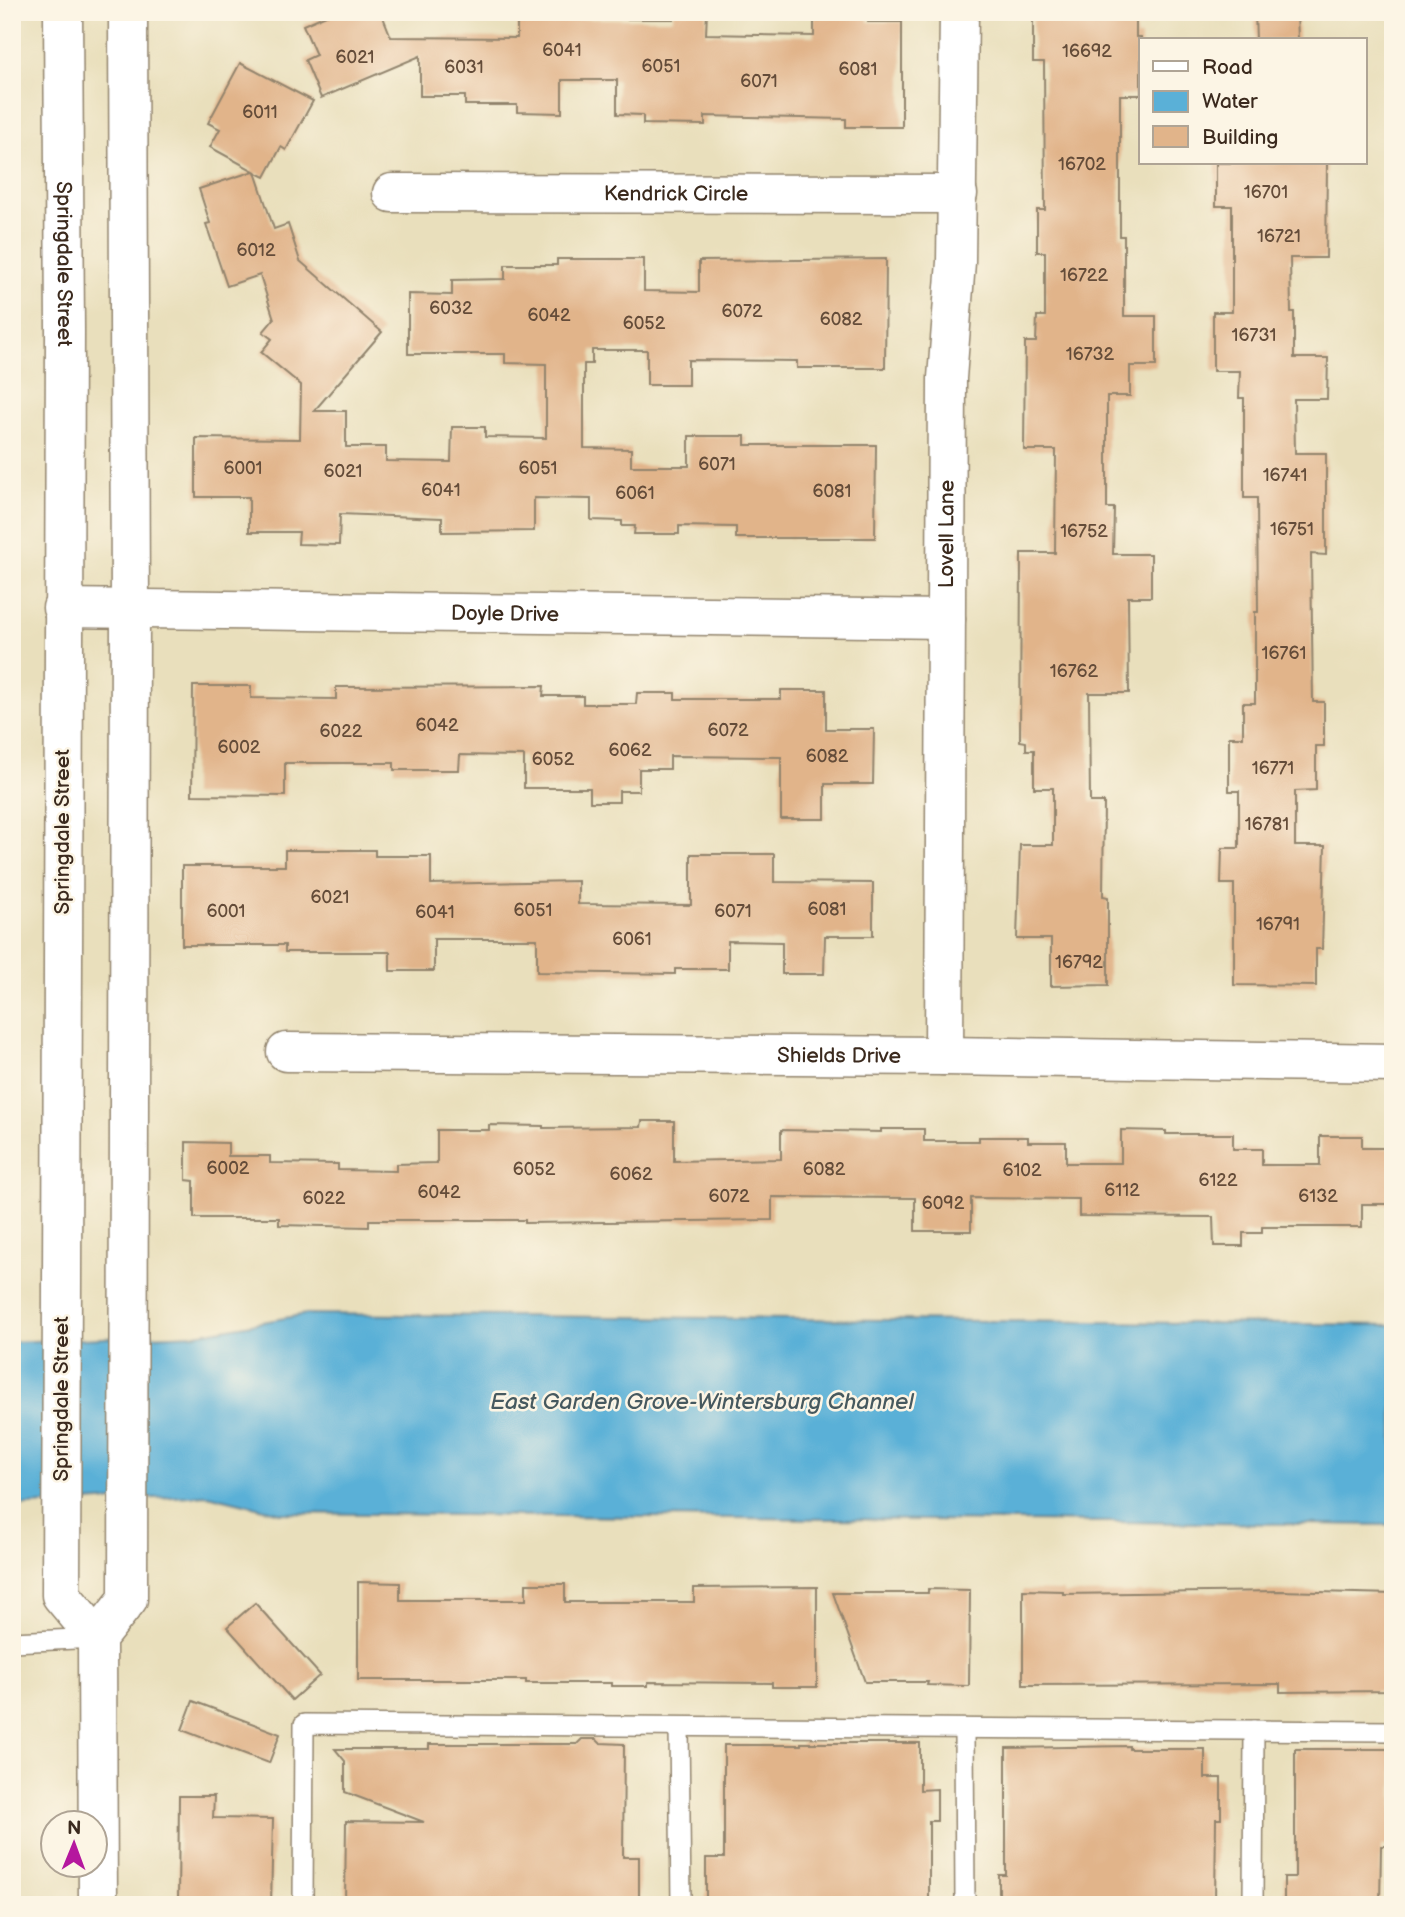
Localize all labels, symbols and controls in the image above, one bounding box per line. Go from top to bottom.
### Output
legend [1139,38,1366,164]
house number: 6041 [542,40,582,61]
house number: 16692 [1062,41,1112,62]
house number: 6021 [336,47,374,68]
text: Road [1202,55,1253,80]
house number: 6051 [642,56,680,77]
house number: 6031 [444,57,484,78]
house number: 6081 [838,59,878,80]
house number: 6071 [740,71,778,92]
text: Water [1202,89,1258,114]
house number: 6011 [242,102,278,123]
text: Building [1202,125,1278,150]
house number: 16702 [1058,154,1106,175]
street label: Springdale Street [52,181,78,347]
street label: Kendrick Circle [604,181,748,206]
house number: 16701 [1244,182,1288,203]
house number: 16721 [1257,226,1301,247]
house number: 6012 [236,240,276,261]
house number: 16722 [1060,265,1108,286]
house number: 6032 [429,298,473,319]
house number: 6072 [721,301,763,322]
house number: 6042 [527,305,571,326]
house number: 6082 [820,309,863,330]
house number: 6052 [623,313,666,334]
house number: 16731 [1232,325,1276,346]
house number: 16732 [1066,344,1115,365]
house number: 6071 [698,454,736,475]
house number: 6001 [223,458,263,479]
house number: 6051 [519,458,557,479]
house number: 6021 [324,461,362,482]
house number: 16741 [1263,465,1307,486]
house number: 6041 [421,480,461,501]
street label: Lovell Lane [934,480,959,588]
house number: 6081 [812,481,852,502]
house number: 6061 [615,483,655,504]
house number: 16751 [1270,519,1314,540]
house number: 16752 [1060,521,1108,542]
street label: Doyle Drive [451,600,559,627]
house number: 16761 [1262,643,1306,664]
house number: 16762 [1050,661,1099,682]
house number: 6042 [415,715,459,736]
house number: 6072 [707,720,749,741]
house number: 6022 [320,721,363,742]
house number: 6002 [218,737,261,758]
house number: 6062 [608,740,652,761]
house number: 6082 [806,746,849,767]
street label: Springdale Street [50,749,75,915]
house number: 6052 [532,749,575,770]
house number: 16771 [1252,758,1294,779]
house number: 16781 [1245,814,1289,835]
house number: 6021 [311,887,349,908]
house number: 6081 [807,899,847,920]
house number: 6051 [514,900,552,921]
house number: 6001 [206,901,246,922]
house number: 6071 [714,901,752,922]
house number: 6041 [415,902,455,923]
house number: 16791 [1256,914,1300,935]
house number: 6061 [612,929,652,950]
house number: 16792 [1055,952,1103,973]
street label: Shields Drive [777,1042,901,1068]
house number: 6002 [207,1158,250,1179]
house number: 6052 [513,1159,556,1180]
house number: 6082 [803,1159,846,1180]
house number: 6102 [1002,1160,1042,1181]
house number: 6062 [609,1164,653,1185]
house number: 6122 [1198,1170,1238,1191]
house number: 6112 [1104,1180,1140,1201]
house number: 6042 [417,1182,461,1203]
house number: 6072 [708,1186,750,1207]
house number: 6132 [1298,1186,1338,1207]
house number: 6022 [303,1188,346,1209]
house number: 6092 [922,1193,965,1214]
street label: Springdale Street [49,1316,74,1482]
water label: East Garden Grove-Wintersburg Channel [490,1388,914,1416]
north arrow [38,1808,108,1878]
text: N [67,1817,82,1840]

